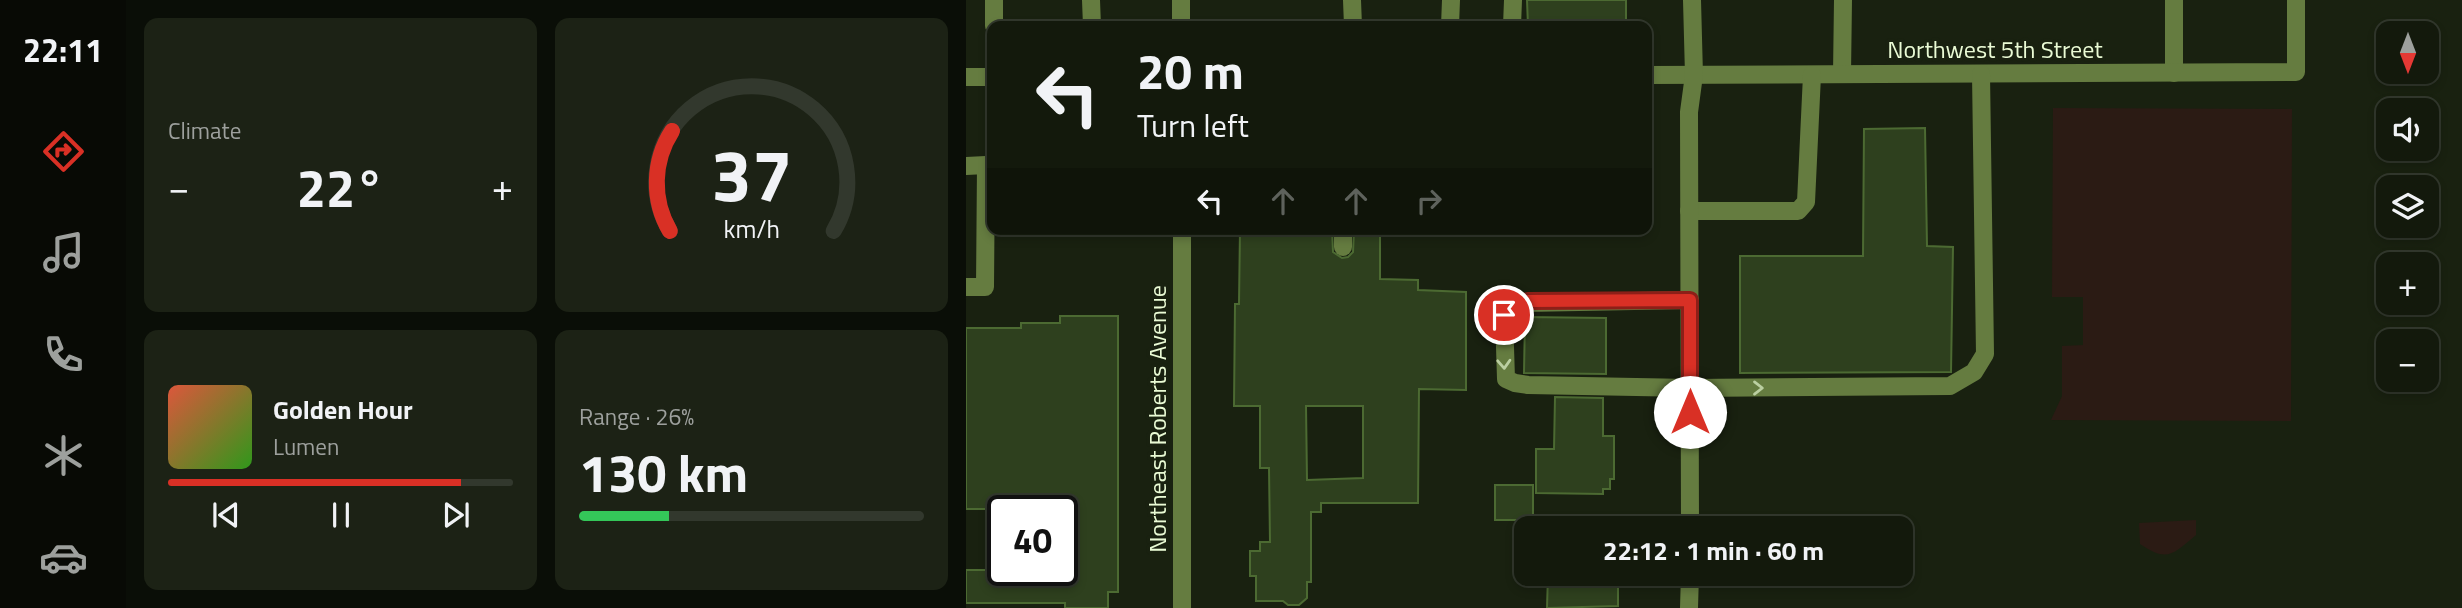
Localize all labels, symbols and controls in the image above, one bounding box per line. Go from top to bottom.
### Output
north arrow [2376,21,2440,84]
map controls [2376,21,2439,392]
text: 22:11 [23,26,103,74]
street label: Northwest 5th Street [1887,31,2103,67]
text: 20 m [1137,33,1244,108]
icon: left [1022,49,1113,140]
button: sound [2376,98,2439,161]
text: Turn left [1137,101,1249,149]
text: Climate [168,113,241,148]
text: 37 [711,119,792,229]
icon: directions [39,127,88,176]
text: 22° [297,148,384,227]
text: − [168,158,189,216]
text: + [492,158,513,216]
button: layers [2376,175,2439,238]
icon: left [1191,182,1229,220]
icon: ahead [1264,182,1302,220]
icon: ahead [1337,182,1375,220]
icon: right [1410,182,1448,220]
text: km/h [723,210,780,248]
icon: music [39,228,88,277]
button: + [2376,252,2439,315]
street label: Northeast Roberts Avenue [1139,285,1175,553]
pin [1474,285,1534,345]
icon: arrive [1485,296,1523,334]
button: − [2376,329,2439,392]
icon: phone [39,330,88,379]
one-way arrow [1497,358,1512,369]
position arrow [1653,375,1727,449]
one-way arrow [1753,380,1764,396]
text: Golden Hour [273,390,413,429]
text: Range · 26% [579,399,694,434]
text: Lumen [273,429,339,464]
icon: climate [39,431,88,480]
text: 130 km [579,433,748,512]
speed limit sign: 40 [987,495,1078,586]
icon: previous [207,496,245,534]
icon: pause [322,496,360,534]
icon: next [437,496,475,534]
text: 22:12 · 1 min · 60 m [1603,531,1824,570]
icon: car [39,533,88,582]

